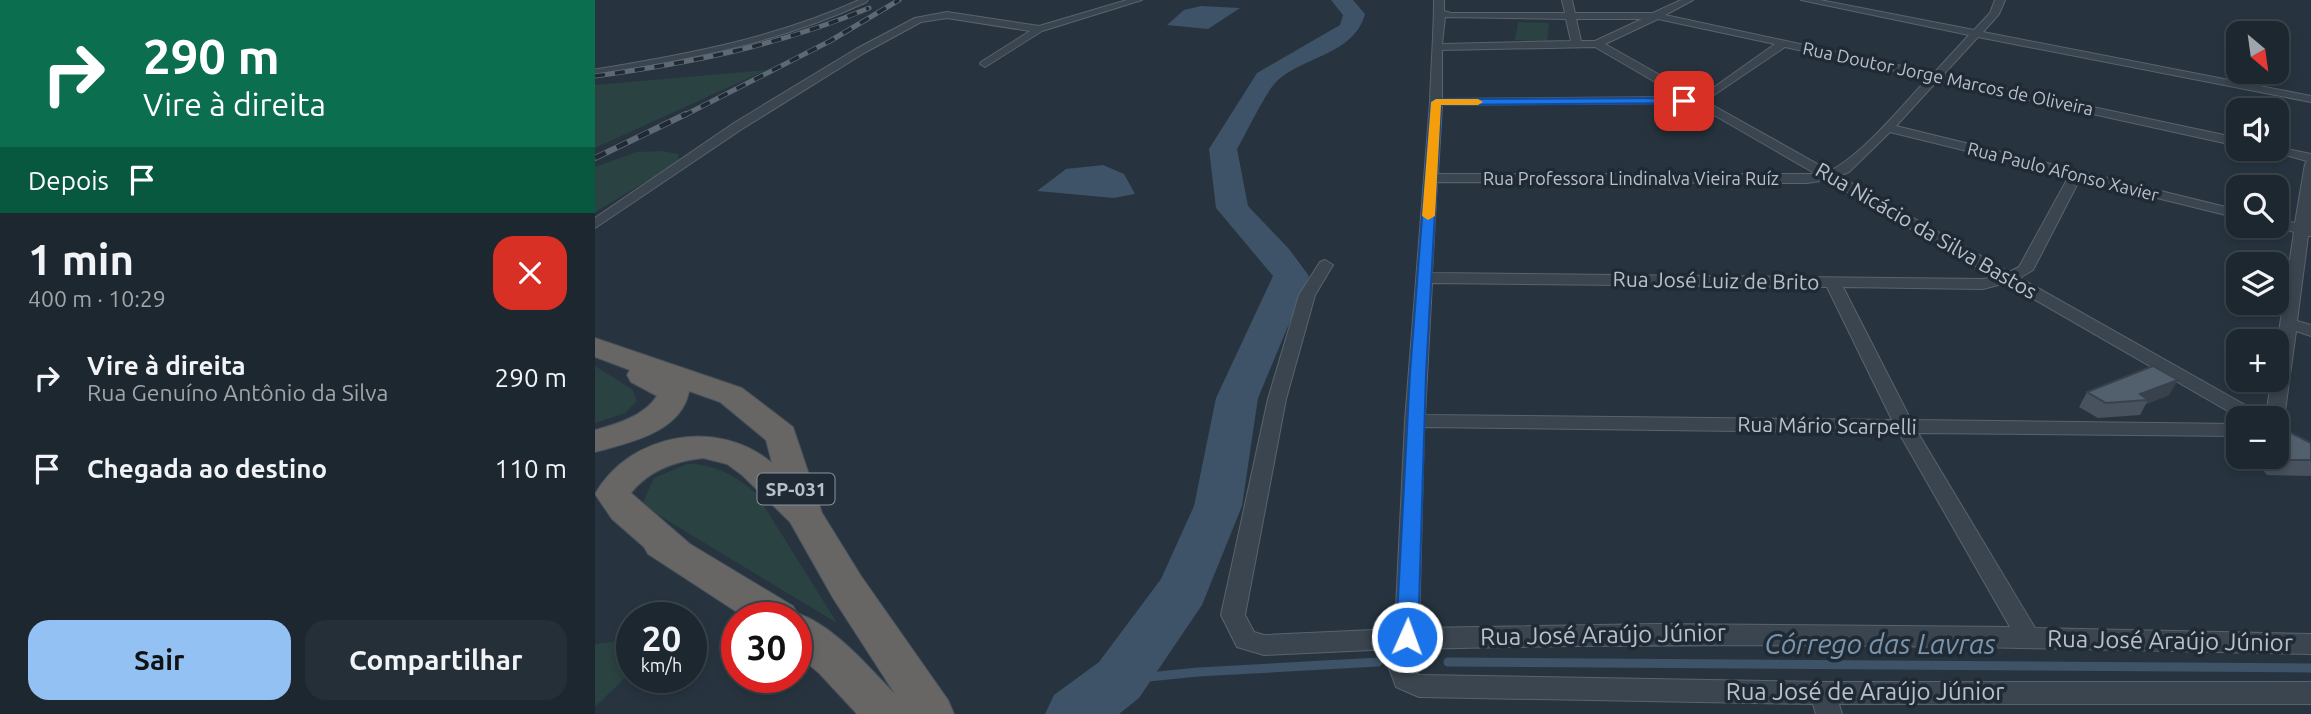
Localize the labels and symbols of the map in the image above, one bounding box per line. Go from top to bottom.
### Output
north arrow [2226,21,2289,84]
street label: Rua Doutor Jorge Marcos de Oliveira [1801,37,2095,119]
pin [1654,71,1714,131]
street label: Rua Paulo Afonso Xavier [1966,138,2161,205]
street label: Rua Nicácio da Silva Bastos [1812,157,2041,303]
street label: Rua Professora Lindinalva Vieira Ruíz [1483,168,1779,188]
street label: Rua José Luiz de Brito [1613,266,1820,294]
street label: Rua Mário Scarpelli [1737,411,1917,439]
road number: SP-031 [757,474,835,504]
position arrow [1370,600,1444,674]
speed limit sign: 30 [721,602,812,693]
street label: Rua José Araújo Júnior [1480,619,1726,650]
street label: Rua José Araújo Júnior [2047,625,2293,656]
water label: Córrego das Lavras [1764,628,1996,659]
street label: Rua José de Araújo Júnior [1726,678,2004,705]

